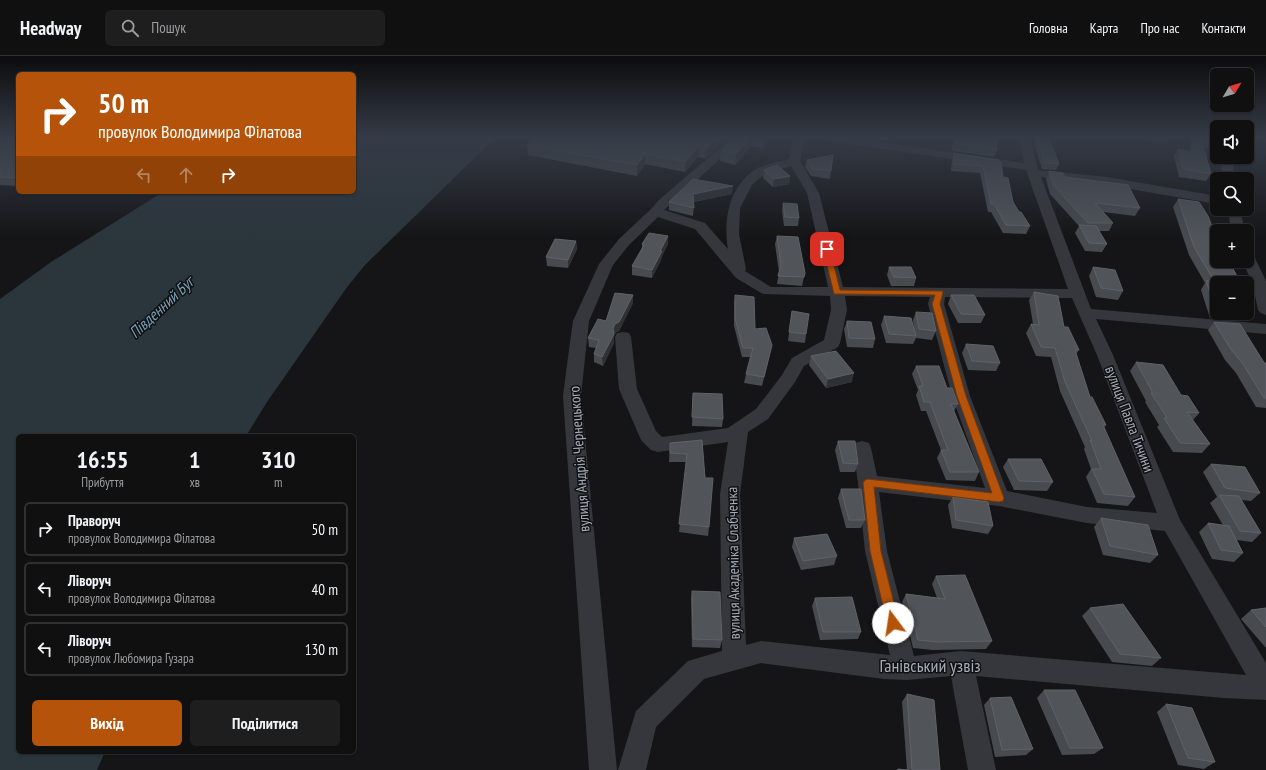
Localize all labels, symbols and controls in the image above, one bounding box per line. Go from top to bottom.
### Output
search box [105,10,385,46]
text: Headway [20,16,81,40]
icon: search [119,17,141,39]
text: Пошук [151,18,186,37]
text: Головна [1029,19,1068,37]
text: Карта [1090,19,1118,37]
text: Про нас [1140,19,1180,37]
text: Контакти [1202,19,1246,37]
north arrow [1210,68,1254,112]
map controls [1210,68,1254,320]
text: 50 m [98,84,149,121]
icon: right [32,88,84,140]
text: провулок Володимира Філатова [98,120,302,143]
button: sound [1210,120,1254,164]
icon: left [133,164,155,186]
icon: ahead [175,164,197,186]
icon: right [217,164,239,186]
button: search [1210,172,1254,216]
button: + [1210,224,1254,268]
pin [810,232,844,266]
icon: arrive [816,238,838,260]
water label: Південний Буг [124,270,199,342]
button: − [1210,276,1254,320]
street label: вулиця Павла Тичини [1101,363,1159,475]
street label: вулиця Андрія Чернецького [564,385,594,533]
text: 16:55 [77,444,128,475]
text: 1 [189,444,200,475]
text: 310 [261,444,295,475]
text: Прибуття [81,474,124,491]
text: хв [189,474,200,491]
text: m [274,474,282,491]
street label: вулиця Академіка Слабченка [722,487,744,639]
text: Праворуч [68,511,121,530]
icon: right [34,518,56,540]
text: 50 m [312,520,338,539]
text: провулок Володимира Філатова [68,530,215,547]
text: Ліворуч [68,571,111,590]
icon: left [34,578,56,600]
text: 40 m [312,580,338,599]
text: провулок Володимира Філатова [68,590,215,607]
position arrow [872,602,914,644]
text: Ліворуч [68,631,111,650]
icon: left [34,638,56,660]
text: 130 m [305,640,338,659]
text: провулок Любомира Гузара [68,650,194,667]
street label: Ганівський узвіз [879,654,981,677]
button: Вихід [32,700,182,746]
button: Поділитися [190,700,340,746]

